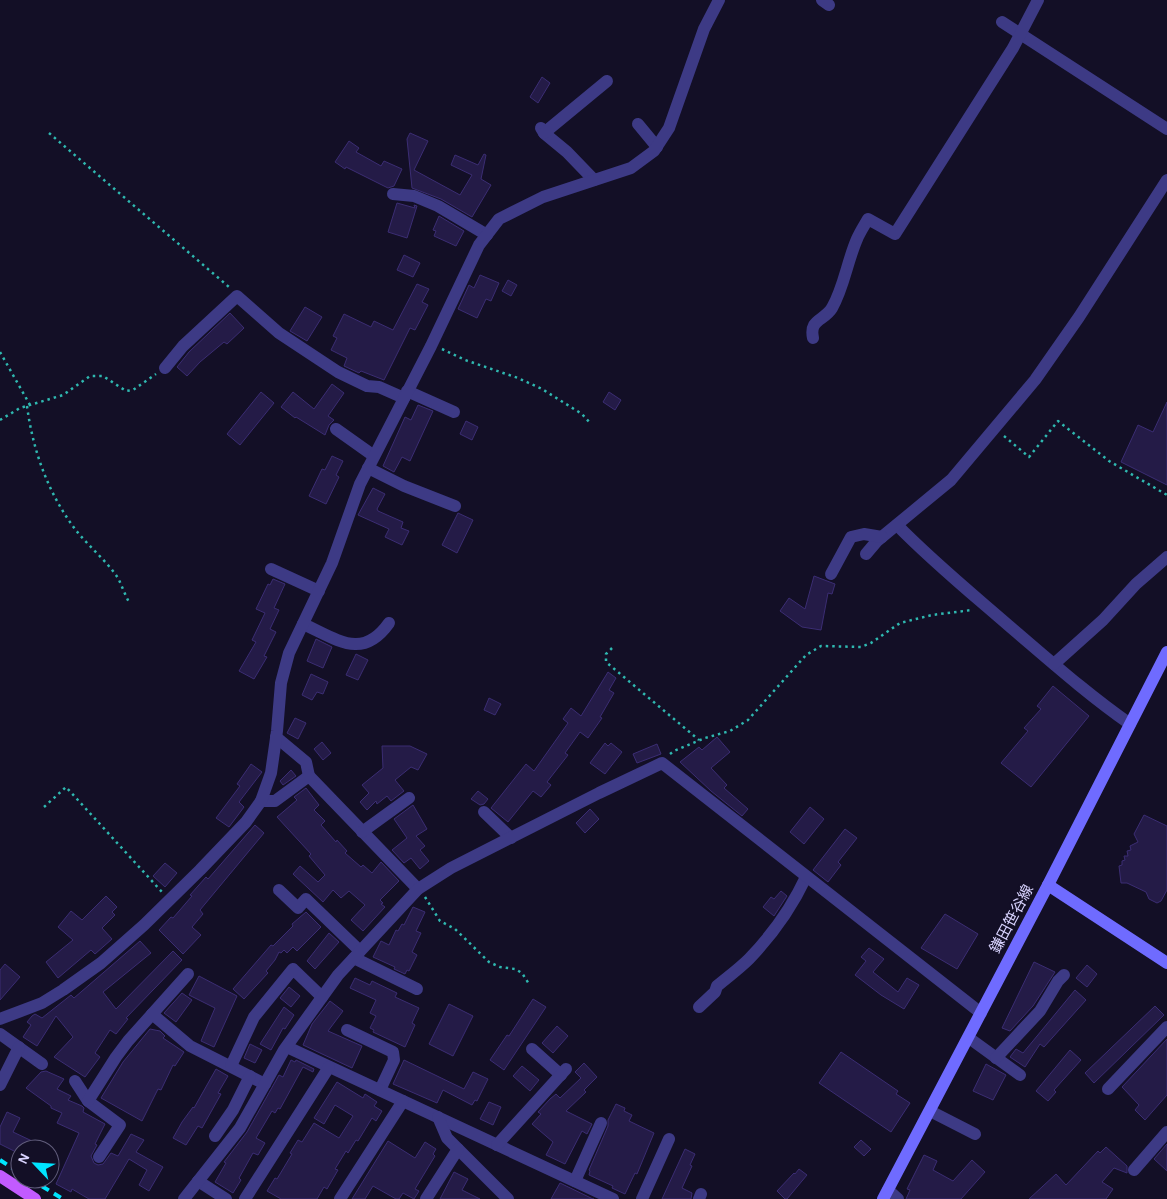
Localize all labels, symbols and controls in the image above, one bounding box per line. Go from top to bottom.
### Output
street label: 鎌田笹谷線 [986,881,1036,956]
north arrow [10,1139,60,1189]
text: N [16,1152,33,1166]

